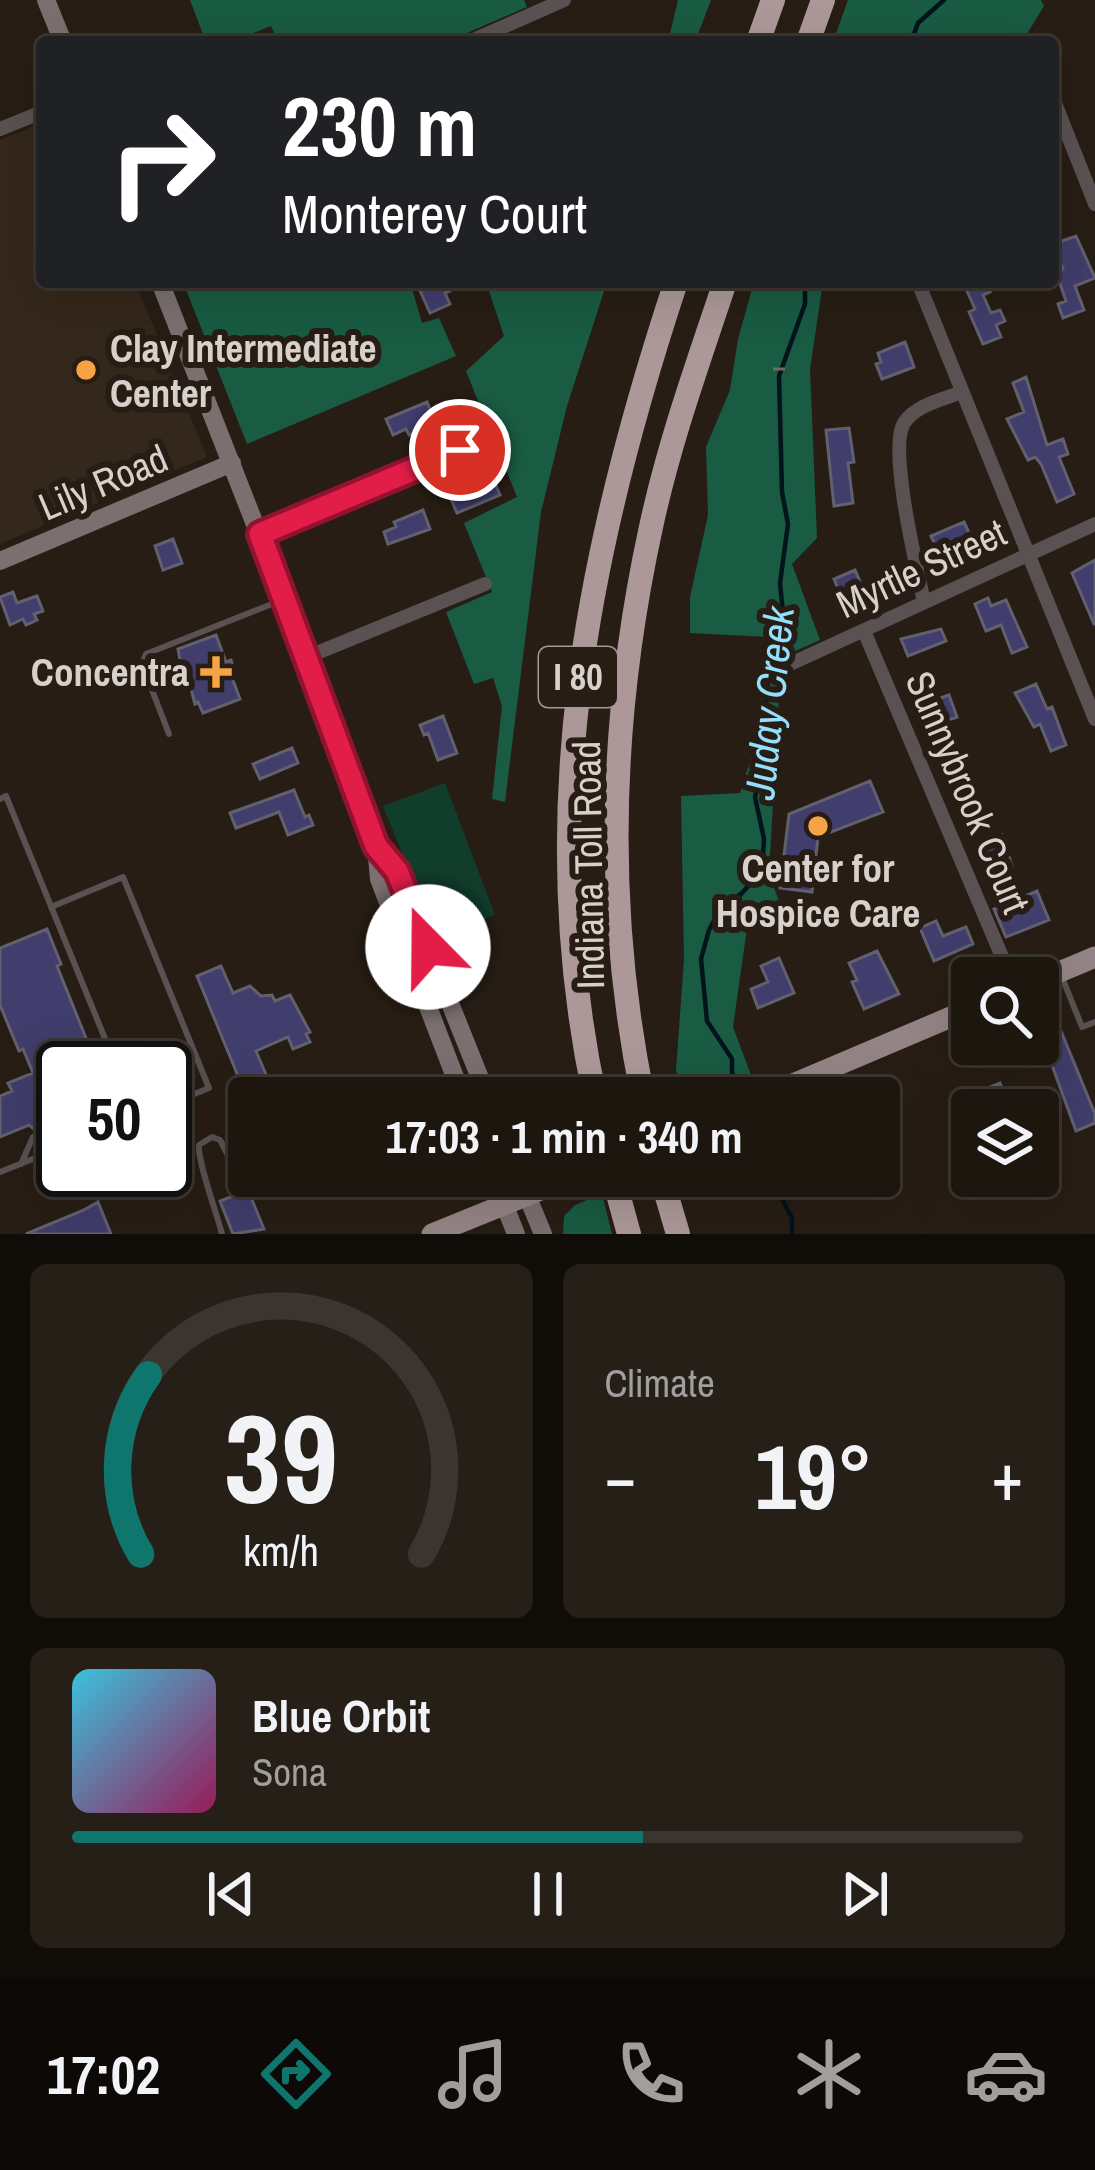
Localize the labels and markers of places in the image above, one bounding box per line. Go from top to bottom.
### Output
place label: Clay Intermediate Center [110,322,377,419]
marker: Clay Intermediate Center [73,357,99,383]
pin [409,399,511,501]
place label: Concentra [31,646,189,698]
marker: Concentra [200,656,232,688]
marker: Center for Hospice Care [805,813,831,839]
place label: Center for Hospice Care [716,842,920,939]

